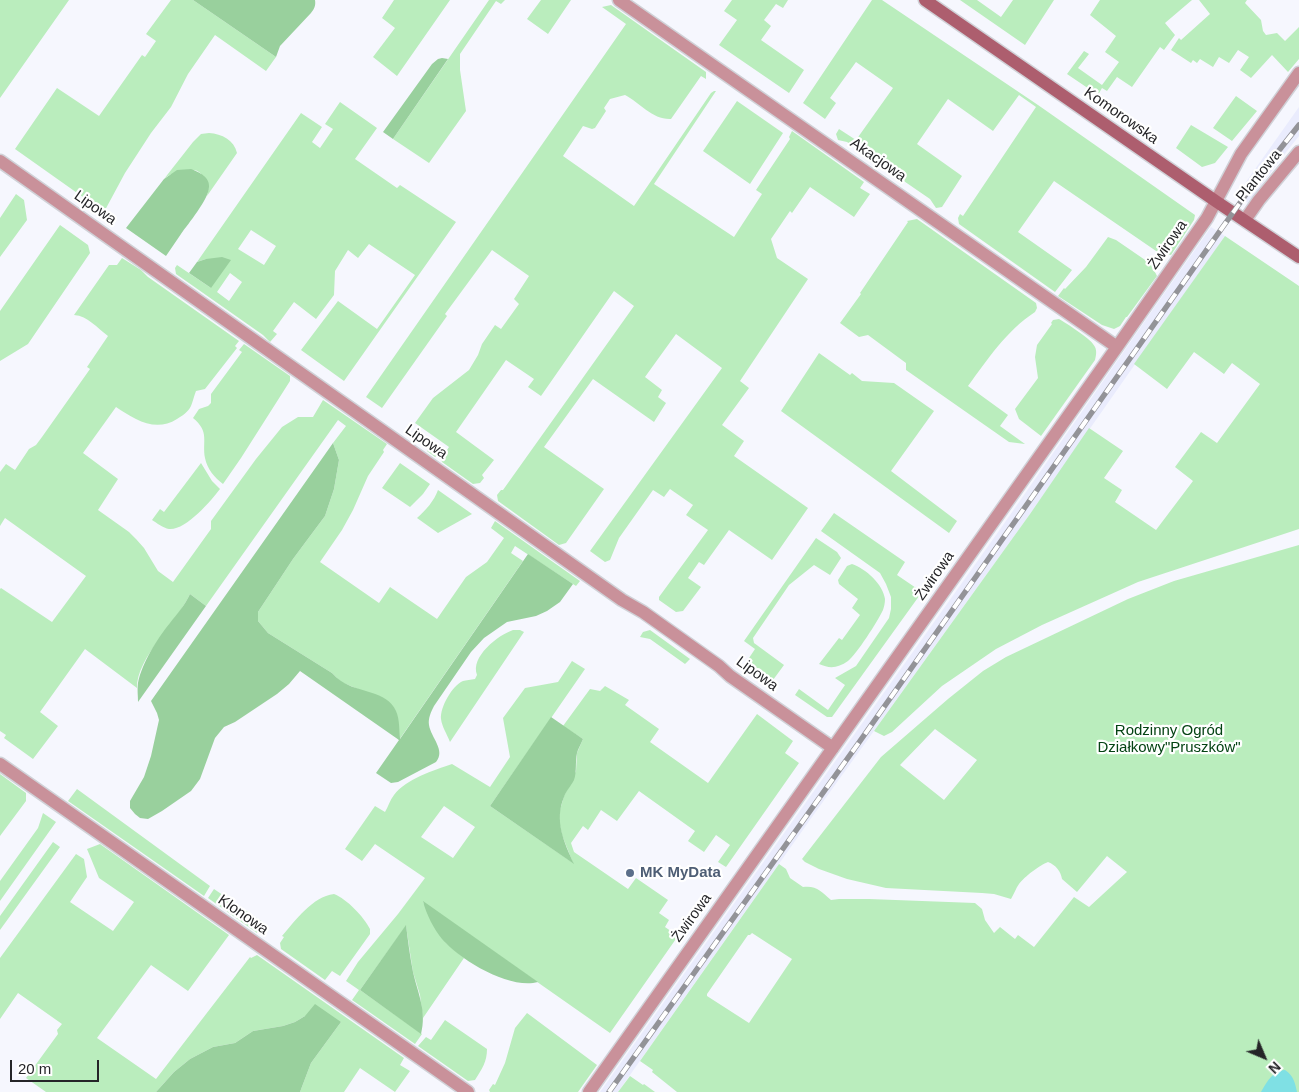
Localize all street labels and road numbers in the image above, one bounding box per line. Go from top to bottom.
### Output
street label: Komorowska [1080,84,1162,148]
street label: Akacjowa [847,134,909,186]
street label: Plantowa [1233,146,1285,206]
street label: Lipowa [70,187,120,229]
street label: Żwirowa [1145,217,1191,273]
street label: Lipowa [401,421,451,463]
street label: Żwirowa [912,548,958,604]
street label: Lipowa [732,653,782,695]
street label: Żwirowa [668,890,716,946]
street label: Klonowa [214,891,272,939]

